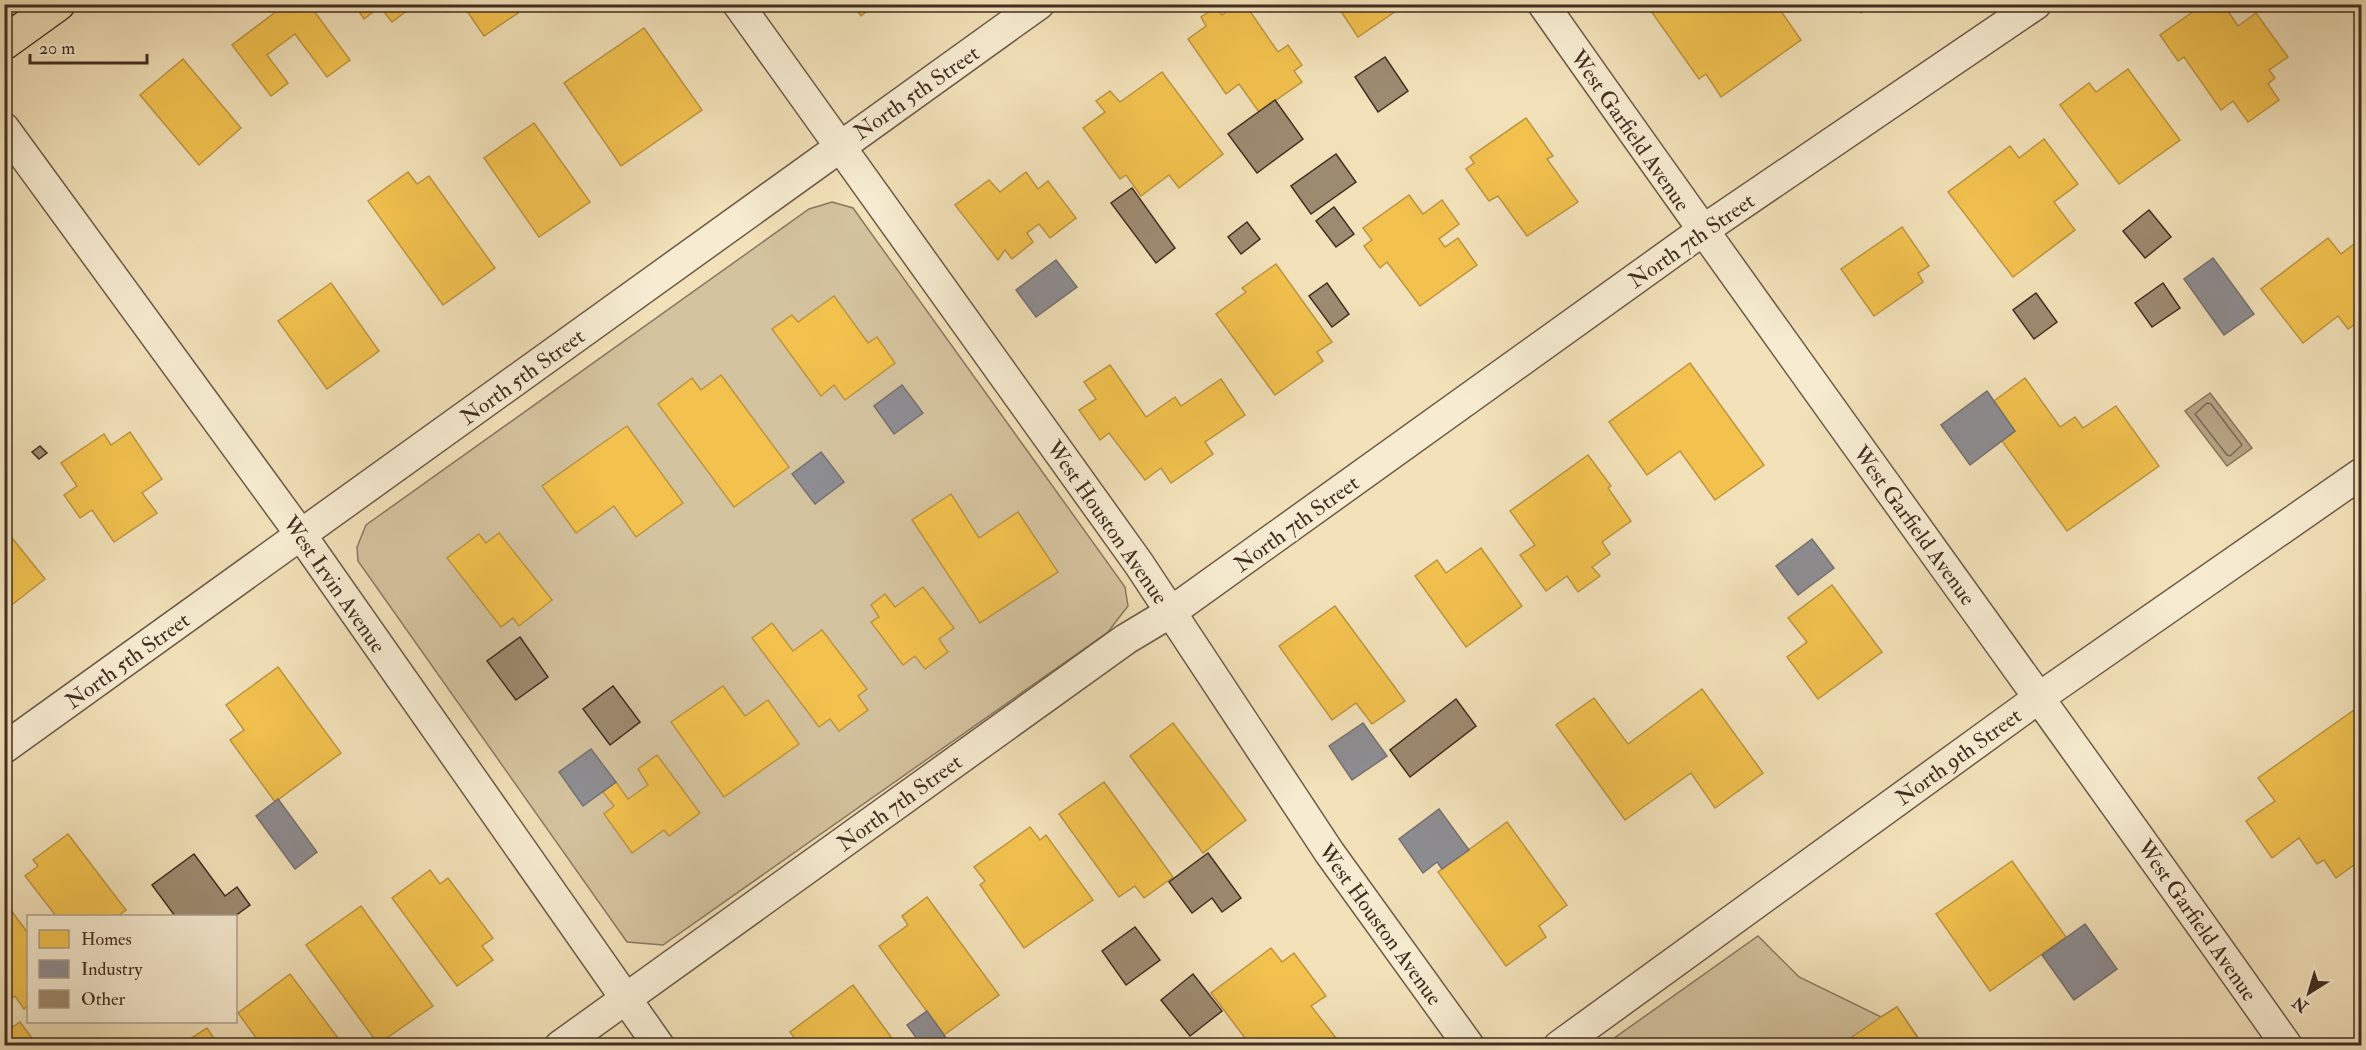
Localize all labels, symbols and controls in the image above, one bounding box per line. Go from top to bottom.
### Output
scale bar [30,27,147,65]
text: 20 m [39,37,75,60]
street label: North 5th Street [848,39,985,147]
street label: West Garfield Avenue [1563,44,1696,217]
street label: North 7th Street [1623,187,1760,295]
street label: North 5th Street [455,322,590,431]
street label: West Houston Avenue [1040,434,1174,610]
street label: West Garfield Avenue [1846,439,1982,611]
street label: North 7th Street [1229,469,1365,579]
street label: West Irvin Avenue [276,510,392,659]
street label: North 5th Street [60,606,195,715]
street label: North 9th Street [1890,702,2027,812]
street label: North 7th Street [832,748,968,858]
street label: West Garfield Avenue [2130,834,2263,1007]
street label: West Houston Avenue [1311,837,1448,1011]
legend [27,915,237,1023]
text: Homes [81,928,132,951]
text: Industry [81,958,143,981]
north arrow [2279,963,2339,1023]
text: Other [81,988,125,1011]
text: N [2288,991,2313,1017]

